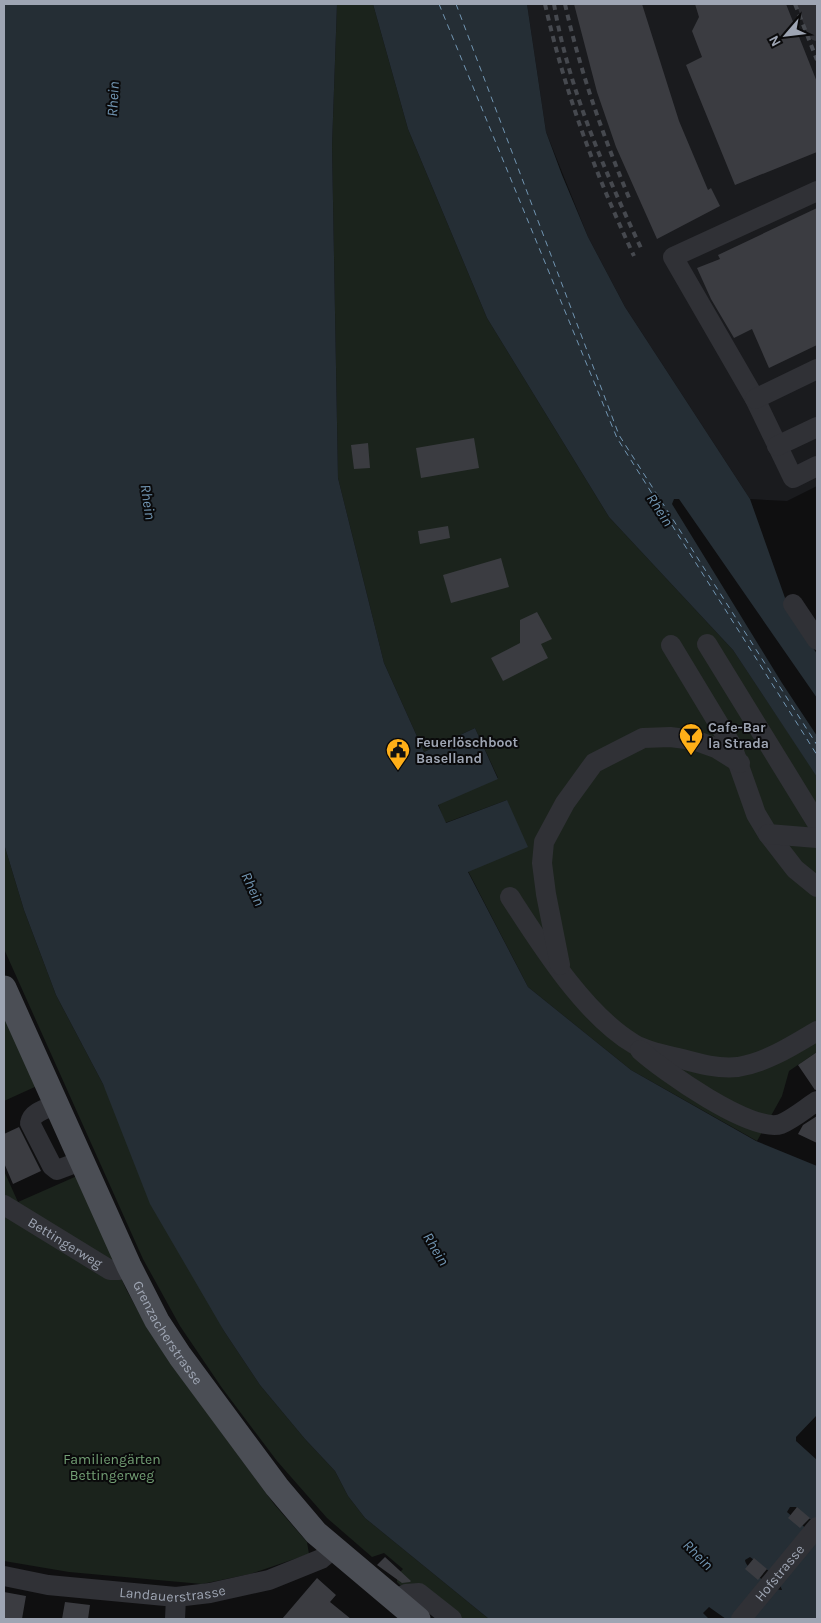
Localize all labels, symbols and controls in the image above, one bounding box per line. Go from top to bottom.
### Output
north arrow [761,10,811,60]
text: N [765,32,785,49]
water label: Rhein [103,81,123,117]
water label: Rhein [137,483,159,521]
water label: Rhein [643,490,677,530]
place label: Cafe-Bar la Strada [708,719,769,752]
bar icon: Cafe-Bar la Strada [678,722,704,756]
place label: Feuerlöschboot Baselland [416,734,518,767]
public building icon: Feuerlöschboot Baselland [385,737,411,771]
water label: Rhein [237,869,269,909]
street label: Bettingerweg [25,1213,106,1272]
water label: Rhein [419,1229,453,1269]
street label: Grenzacherstrasse [129,1278,207,1388]
park label: Familiengärten Bettingerweg [63,1451,161,1484]
water label: Rhein [679,1536,717,1574]
street label: Hofstrasse [751,1541,808,1605]
street label: Landauerstrasse [119,1581,227,1606]

